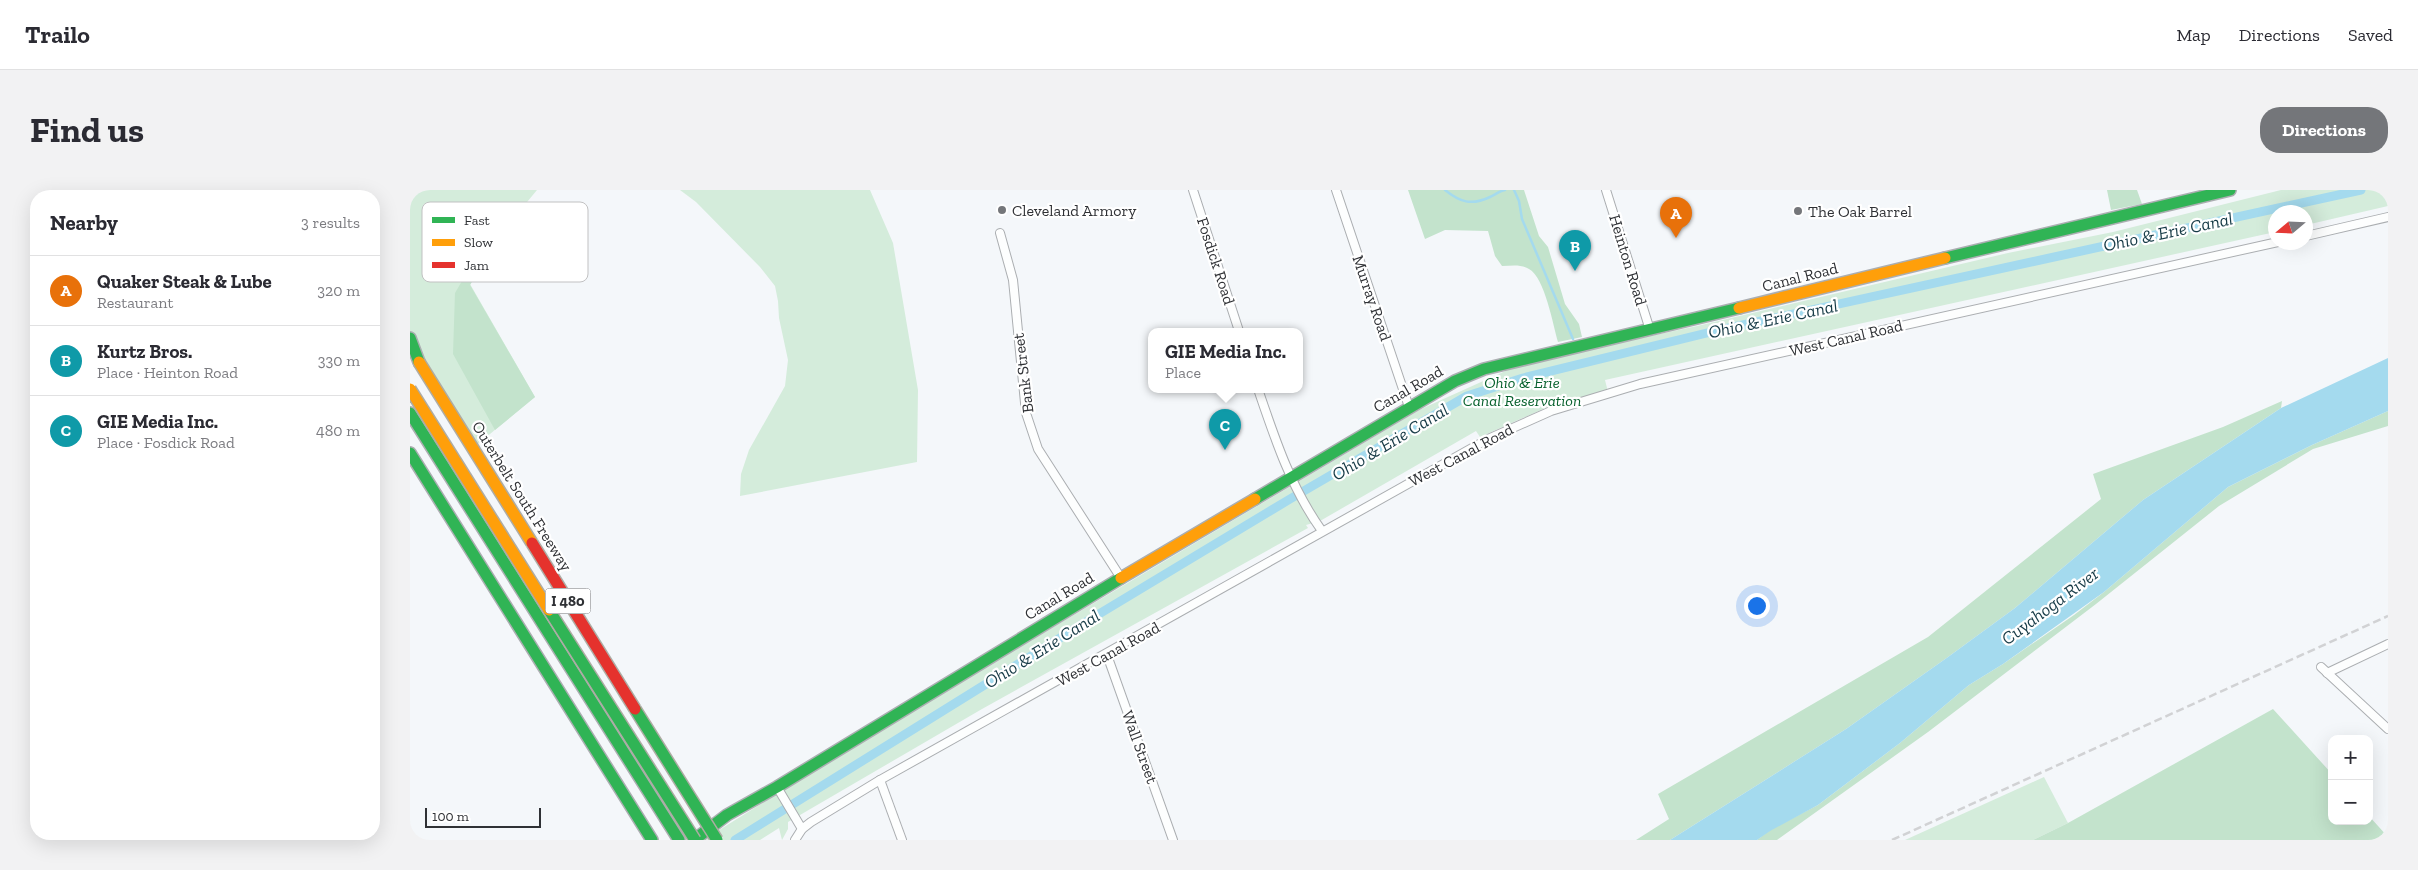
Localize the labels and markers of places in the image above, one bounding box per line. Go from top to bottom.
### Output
pin: A [1660,197,1692,238]
place label: Cleveland Armory [1012,201,1137,220]
place label: The Oak Barrel [1808,202,1912,221]
marker: Cleveland Armory [996,204,1008,216]
marker: The Oak Barrel [1792,205,1804,217]
pin: B [1559,230,1591,271]
pin: C [1209,409,1241,450]

